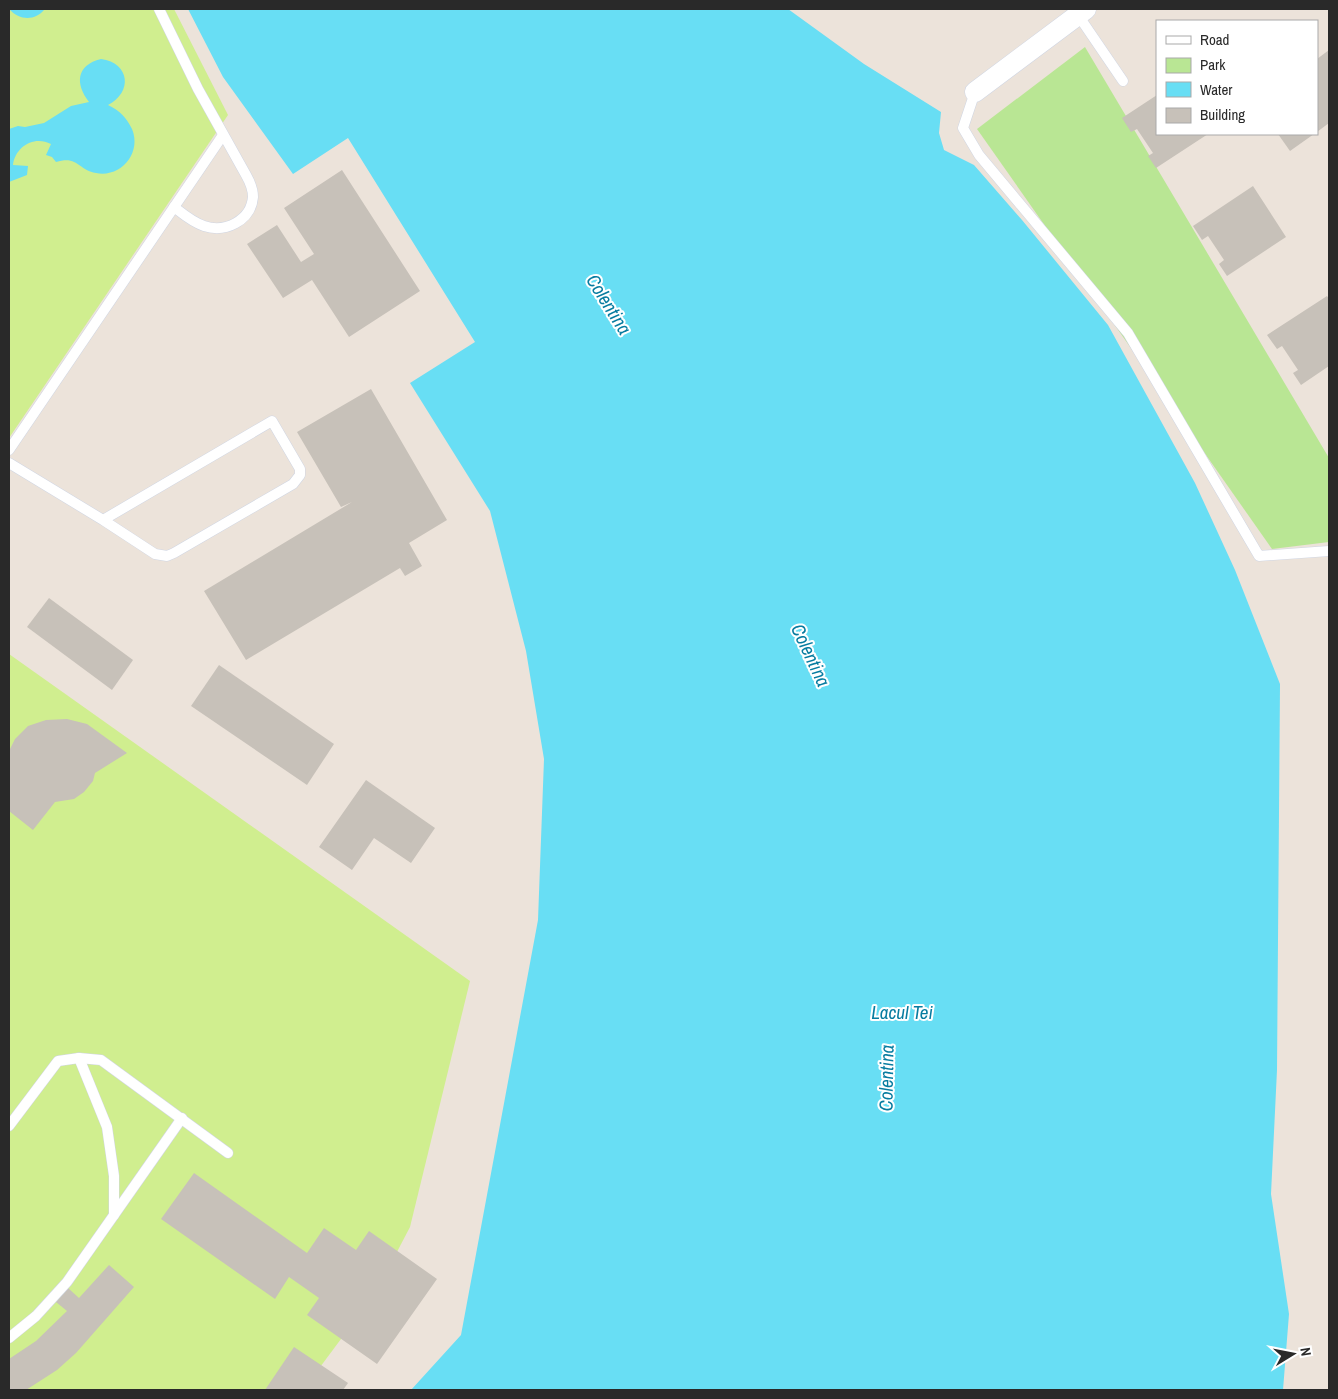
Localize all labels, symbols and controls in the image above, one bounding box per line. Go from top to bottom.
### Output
legend [1156,20,1318,135]
text: Road [1200,29,1229,50]
text: Park [1200,54,1226,75]
text: Water [1200,79,1232,100]
text: Building [1200,104,1245,125]
water label: Colentina [580,269,638,339]
water label: Colentina [785,619,837,691]
water label: Lacul Tei [871,999,933,1025]
water label: Colentina [872,1044,900,1112]
north arrow [1268,1329,1318,1379]
text: N [1296,1346,1315,1357]

